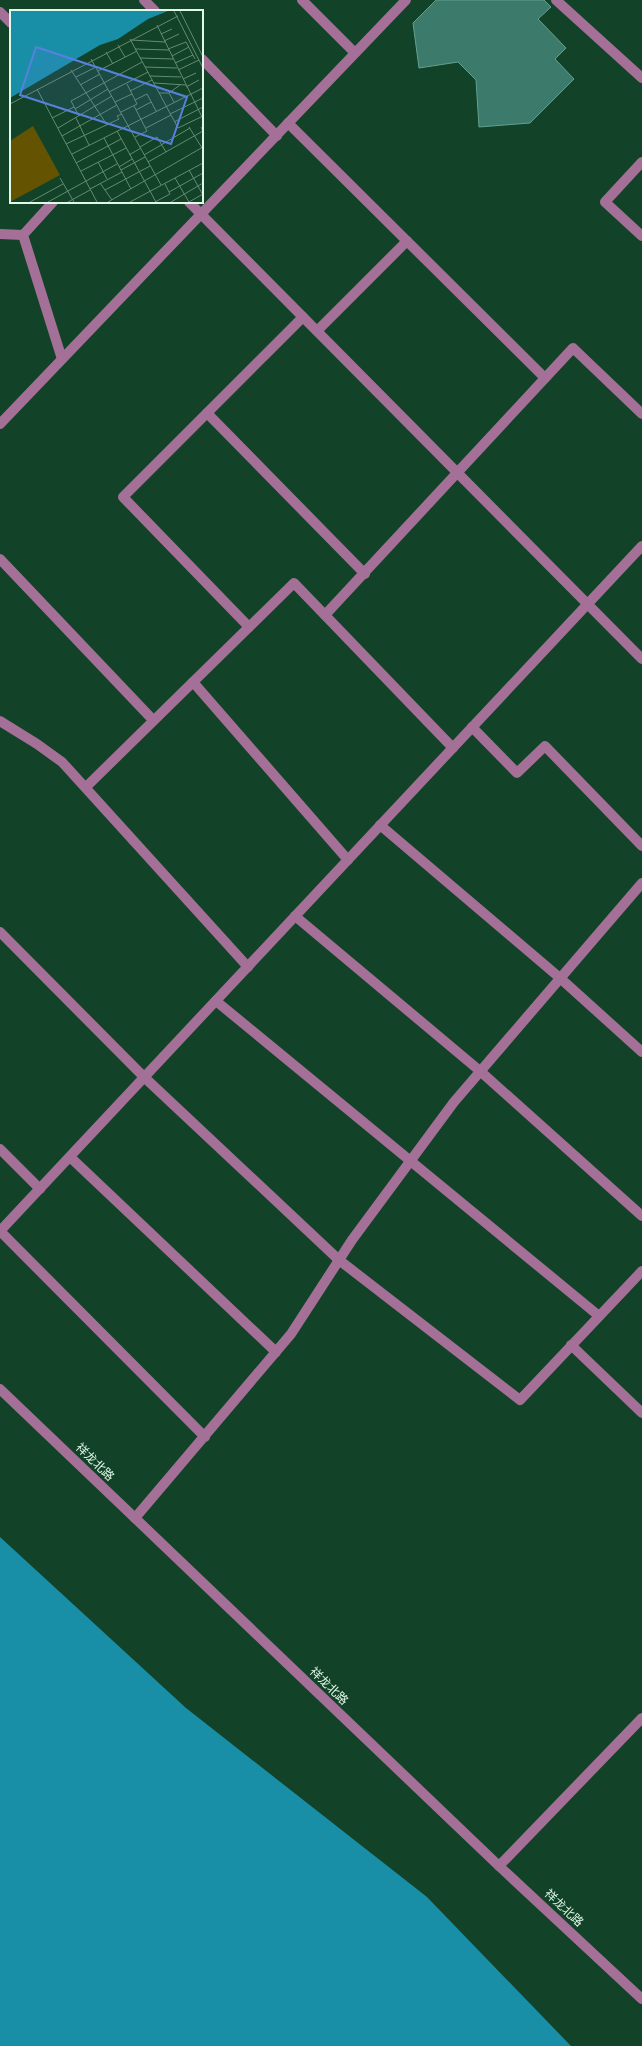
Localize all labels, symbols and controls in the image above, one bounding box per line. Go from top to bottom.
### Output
inset map [10,10,203,203]
street label: 祥龙北路 [73,1440,117,1484]
street label: 祥龙北路 [307,1664,351,1708]
street label: 祥龙北路 [542,1887,586,1929]

